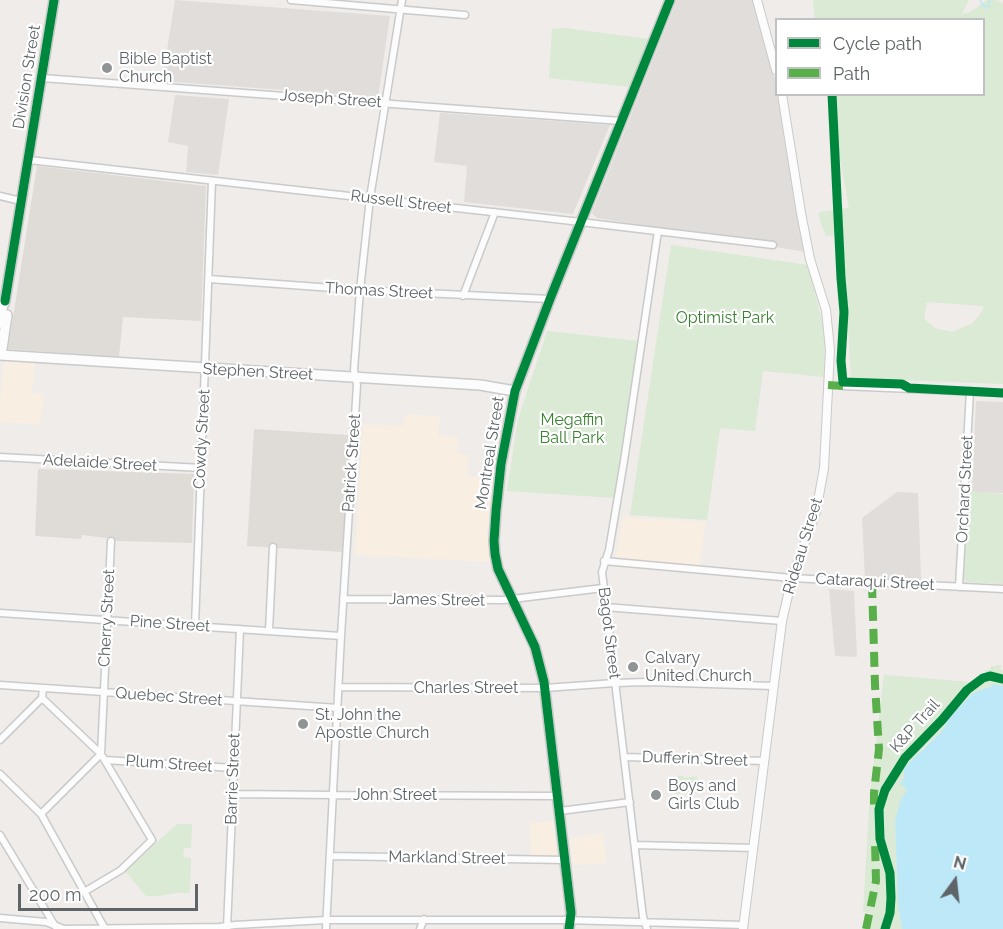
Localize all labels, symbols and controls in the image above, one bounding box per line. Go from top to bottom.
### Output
legend [775,18,985,96]
street label: Division Street [9,23,45,131]
text: Cycle path [833,33,922,54]
place label: Bible Baptist Church [119,49,212,87]
marker: Bible Baptist Church [100,61,114,75]
text: Path [833,63,870,84]
street label: Joseph Street [280,86,382,112]
street label: Russell Street [349,186,453,218]
street label: Thomas Street [324,279,434,303]
park label: Optimist Park [676,308,774,328]
street label: Stephen Street [202,360,314,384]
street label: Cowdy Street [190,389,214,489]
street label: Montreal Street [472,395,508,511]
park label: Megaffin Ball Park [540,410,604,448]
street label: Patrick Street [339,413,365,513]
street label: Orchard Street [953,435,977,543]
street label: Adelaide Street [42,450,158,476]
street label: Rideau Street [779,495,827,597]
street label: Cherry Street [95,569,119,667]
street label: Cataraqui Street [815,569,935,595]
street label: Bagot Street [594,586,624,680]
street label: James Street [389,590,485,610]
street label: Pine Street [129,612,211,636]
place label: Calvary United Church [645,648,752,686]
marker: Calvary United Church [626,660,640,674]
street label: Charles Street [414,678,518,698]
street label: Quebec Street [115,684,223,710]
street label: K&P Trail [886,695,944,757]
place label: St. John the Apostle Church [315,705,429,743]
marker: St. John the Apostle Church [296,717,310,731]
street label: Barrie Street [222,733,244,825]
street label: Dufferin Street [642,748,748,770]
street label: Plum Street [125,751,213,777]
place label: Boys and Girls Club [668,776,739,814]
street label: John Street [353,785,437,805]
marker: Boys and Girls Club [649,788,663,802]
street label: Markland Street [388,847,506,869]
north arrow [925,851,985,911]
text: N [951,852,968,874]
scale bar [21,872,201,910]
text: 200 m [29,884,82,905]

